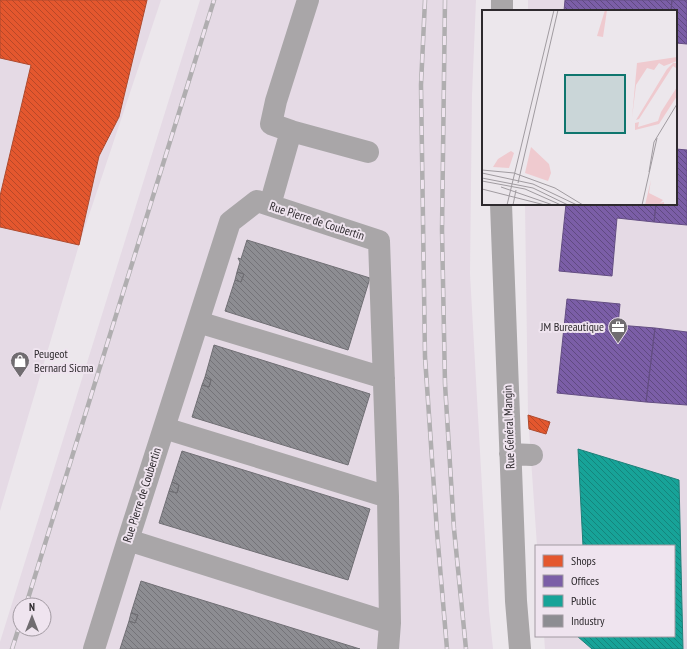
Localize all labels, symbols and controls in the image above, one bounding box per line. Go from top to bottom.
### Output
inset map [482,10,677,205]
street label: Rue Pierre de Coubertin [268,198,366,243]
office icon: JM Bureautique [607,316,629,344]
place label: JM Bureautique [540,319,604,334]
place label: Peugeot Bernard Sicma [34,346,94,375]
shop icon: Peugeot Bernard Sicma [9,350,31,378]
street label: Rue Général Mangin [500,385,517,469]
street label: Rue Pierre de Coubertin [119,446,164,544]
legend [535,545,675,637]
text: Shops [571,553,596,568]
text: Offices [571,573,599,588]
text: Public [571,593,597,608]
north arrow [12,597,52,637]
text: N [29,600,35,614]
text: Industry [571,613,605,628]

